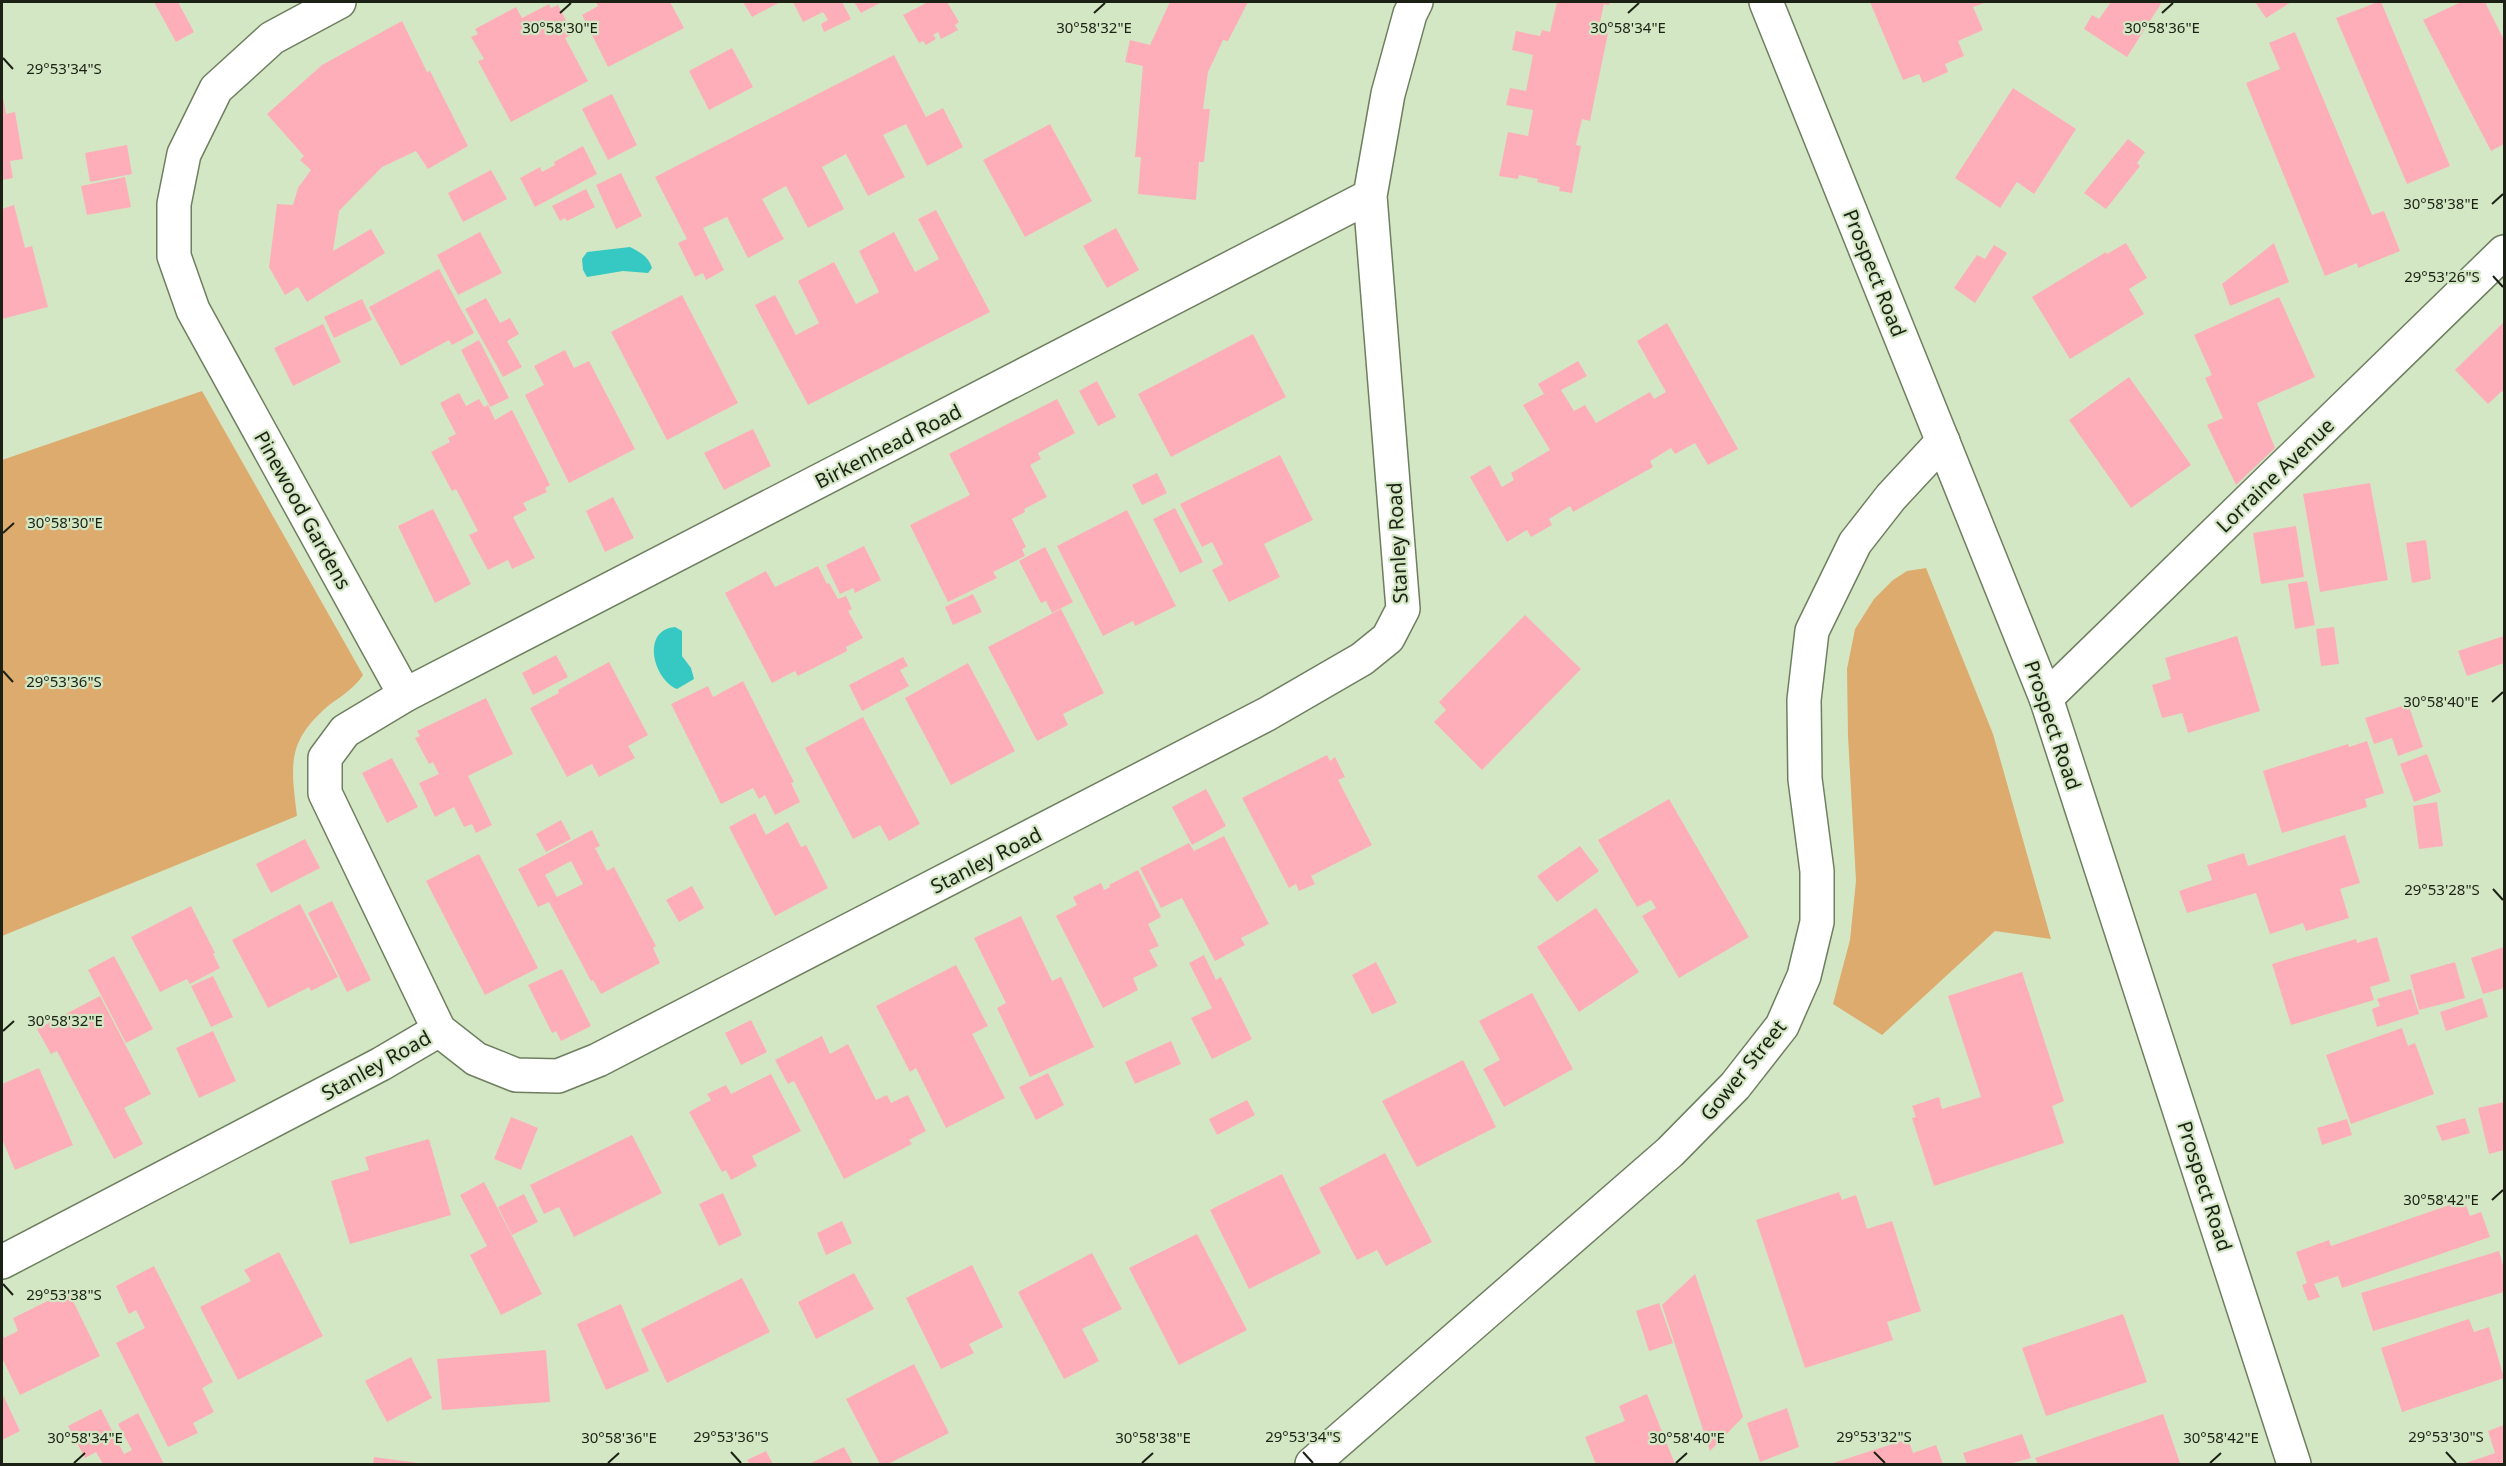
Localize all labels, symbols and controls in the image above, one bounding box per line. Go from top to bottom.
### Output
text: 30°58'30"E [522,17,598,37]
text: 30°58'32"E [1056,17,1132,37]
text: 30°58'34"E [1590,17,1666,37]
text: 30°58'36"E [2124,17,2200,37]
text: 29°53'34"S [26,58,102,78]
text: 30°58'38"E [2403,193,2479,213]
street label: Prospect Road [1837,205,1913,341]
text: 29°53'26"S [2404,266,2480,286]
street label: Birkenhead Road [810,397,966,495]
street label: Lorraine Avenue [2210,412,2340,538]
street label: Pinewood Gardens [248,426,358,594]
street label: Stanley Road [1380,482,1414,604]
text: 30°58'30"E [27,512,103,532]
street label: Prospect Road [2018,657,2088,793]
text: 29°53'36"S [26,671,102,691]
text: 30°58'40"E [2403,691,2479,711]
street label: Stanley Road [926,820,1046,900]
text: 29°53'28"S [2404,879,2480,899]
text: 30°58'32"E [27,1010,103,1030]
street label: Gower Street [1694,1014,1792,1126]
street label: Stanley Road [316,1024,436,1106]
street label: Prospect Road [2171,1117,2239,1255]
text: 30°58'42"E [2403,1189,2479,1209]
text: 29°53'38"S [26,1284,102,1304]
text: 29°53'36"S [693,1426,769,1446]
text: 29°53'34"S [1265,1426,1341,1446]
text: 29°53'32"S [1836,1426,1912,1446]
text: 29°53'30"S [2408,1426,2484,1446]
text: 30°58'34"E [47,1427,123,1447]
text: 30°58'36"E [581,1427,657,1447]
text: 30°58'38"E [1115,1427,1191,1447]
text: 30°58'40"E [1649,1427,1725,1447]
text: 30°58'42"E [2183,1427,2259,1447]

